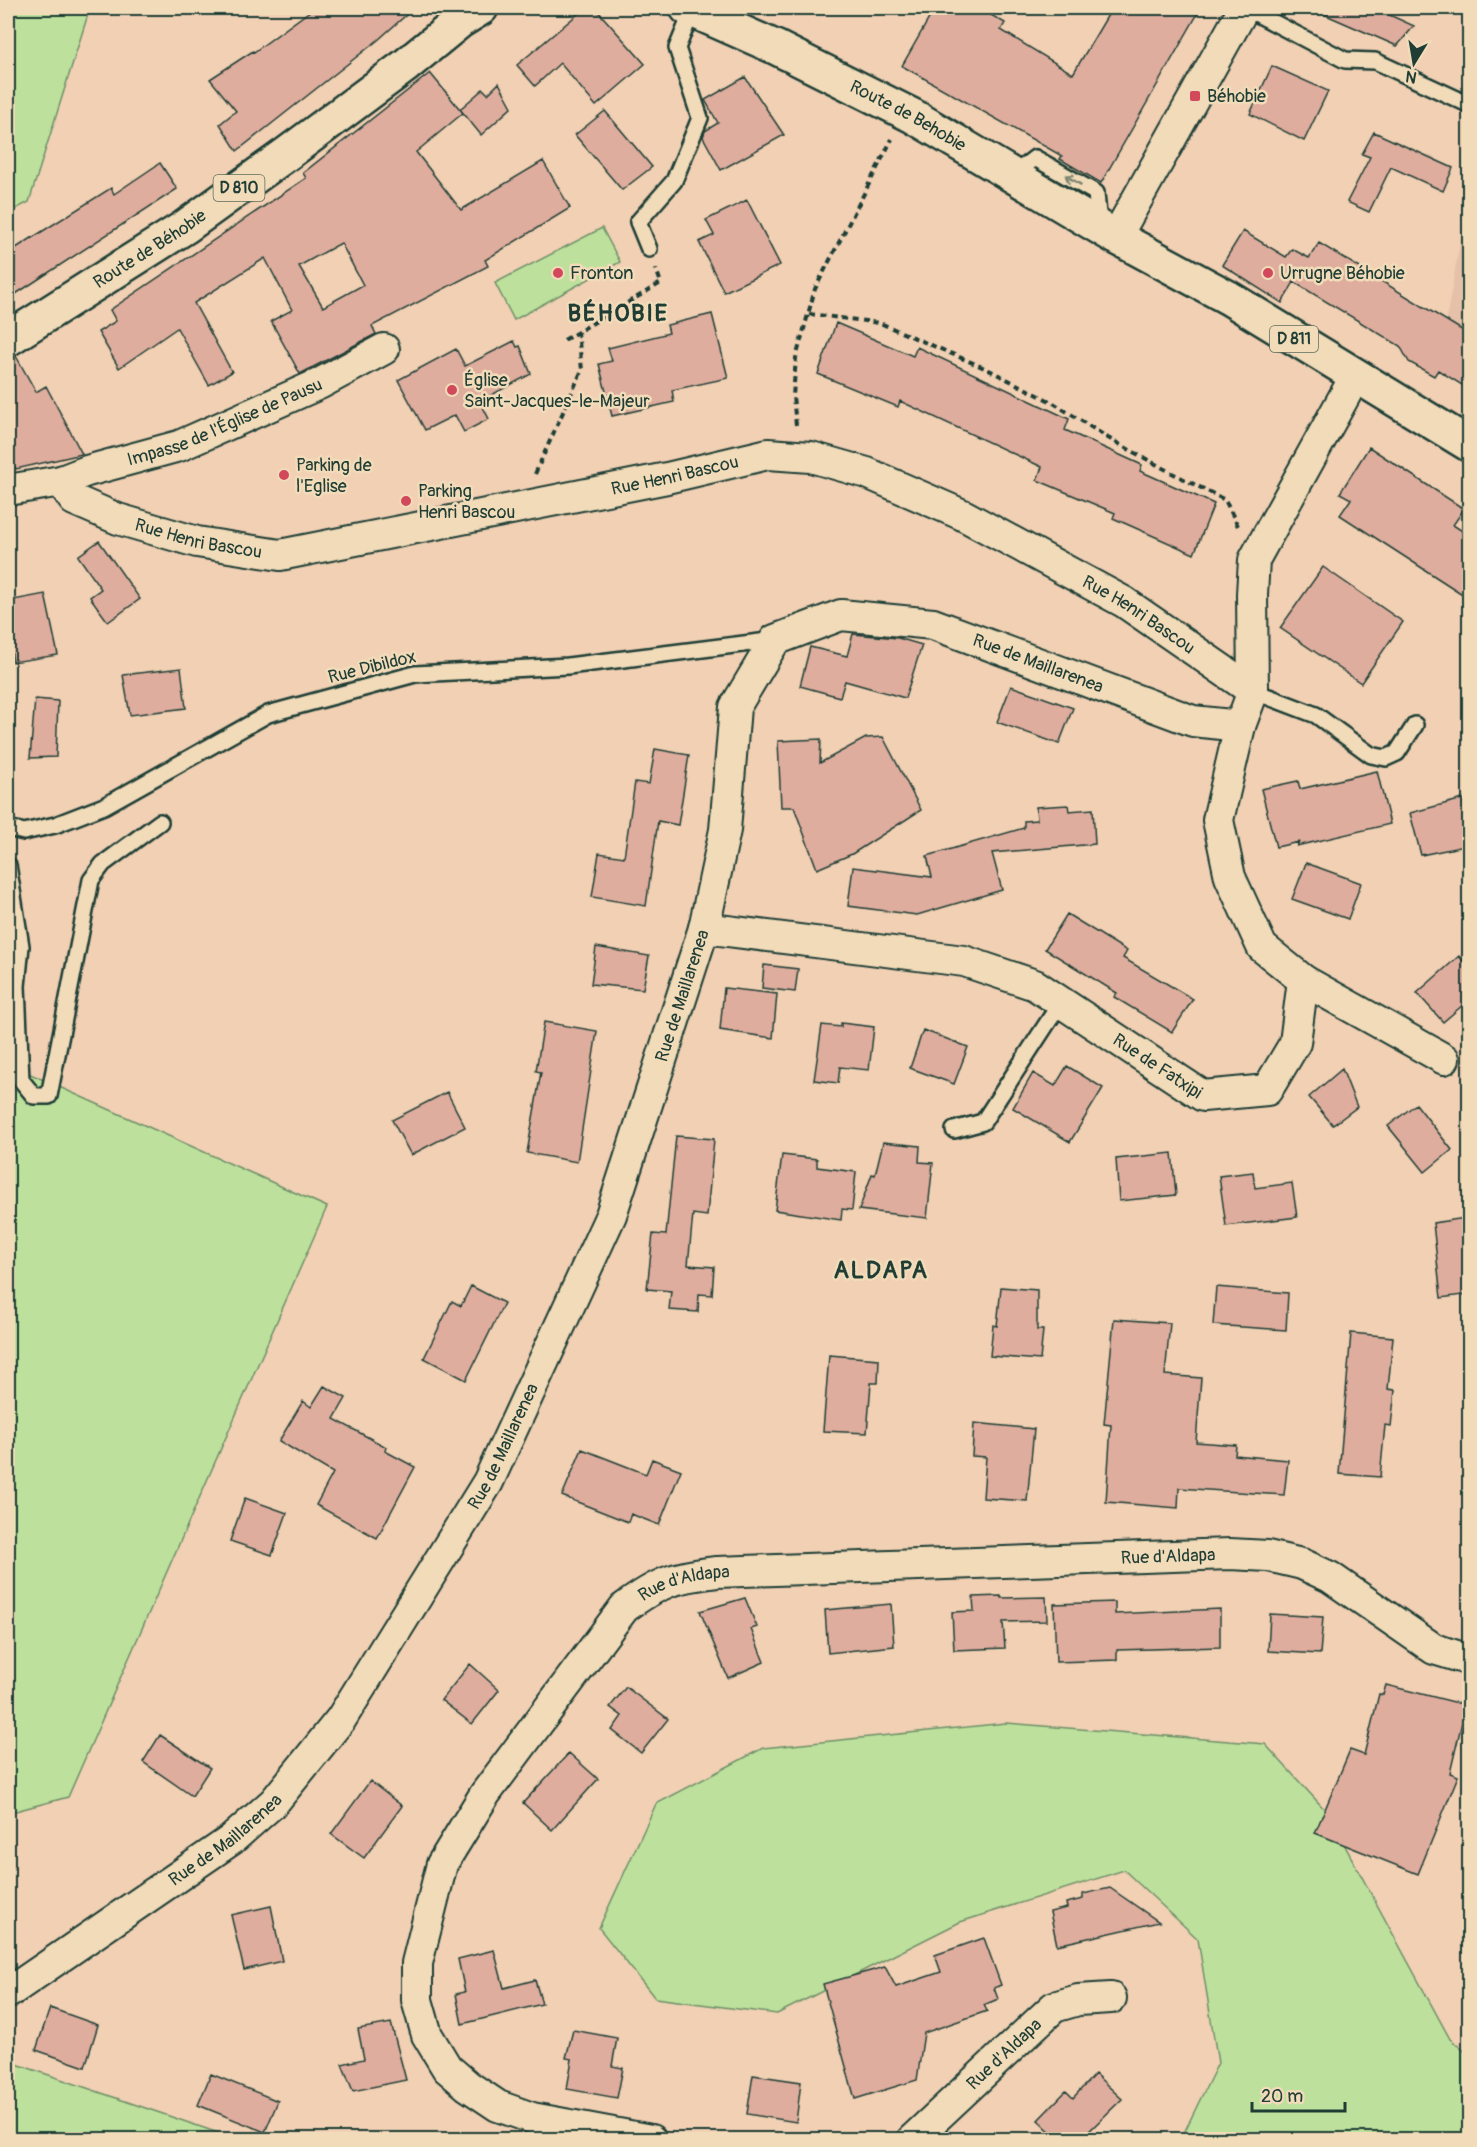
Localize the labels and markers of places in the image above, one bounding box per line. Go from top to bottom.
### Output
place label: Béhobie [1207,85,1266,108]
marker: Béhobie [1188,89,1202,103]
place label: Fronton [570,262,633,285]
place label: Urrugne Béhobie [1280,262,1405,285]
marker: Fronton [551,266,565,280]
marker: Urrugne Béhobie [1261,266,1275,280]
place label: Église Saint-Jacques-le-Majeur [464,369,650,413]
marker: Église Saint-Jacques-le-Majeur [445,383,459,397]
place label: Parking de l'Eglise [296,454,372,498]
marker: Parking de l'Eglise [277,468,291,482]
place label: Parking Henri Bascou [418,480,515,524]
marker: Parking Henri Bascou [399,494,413,508]

